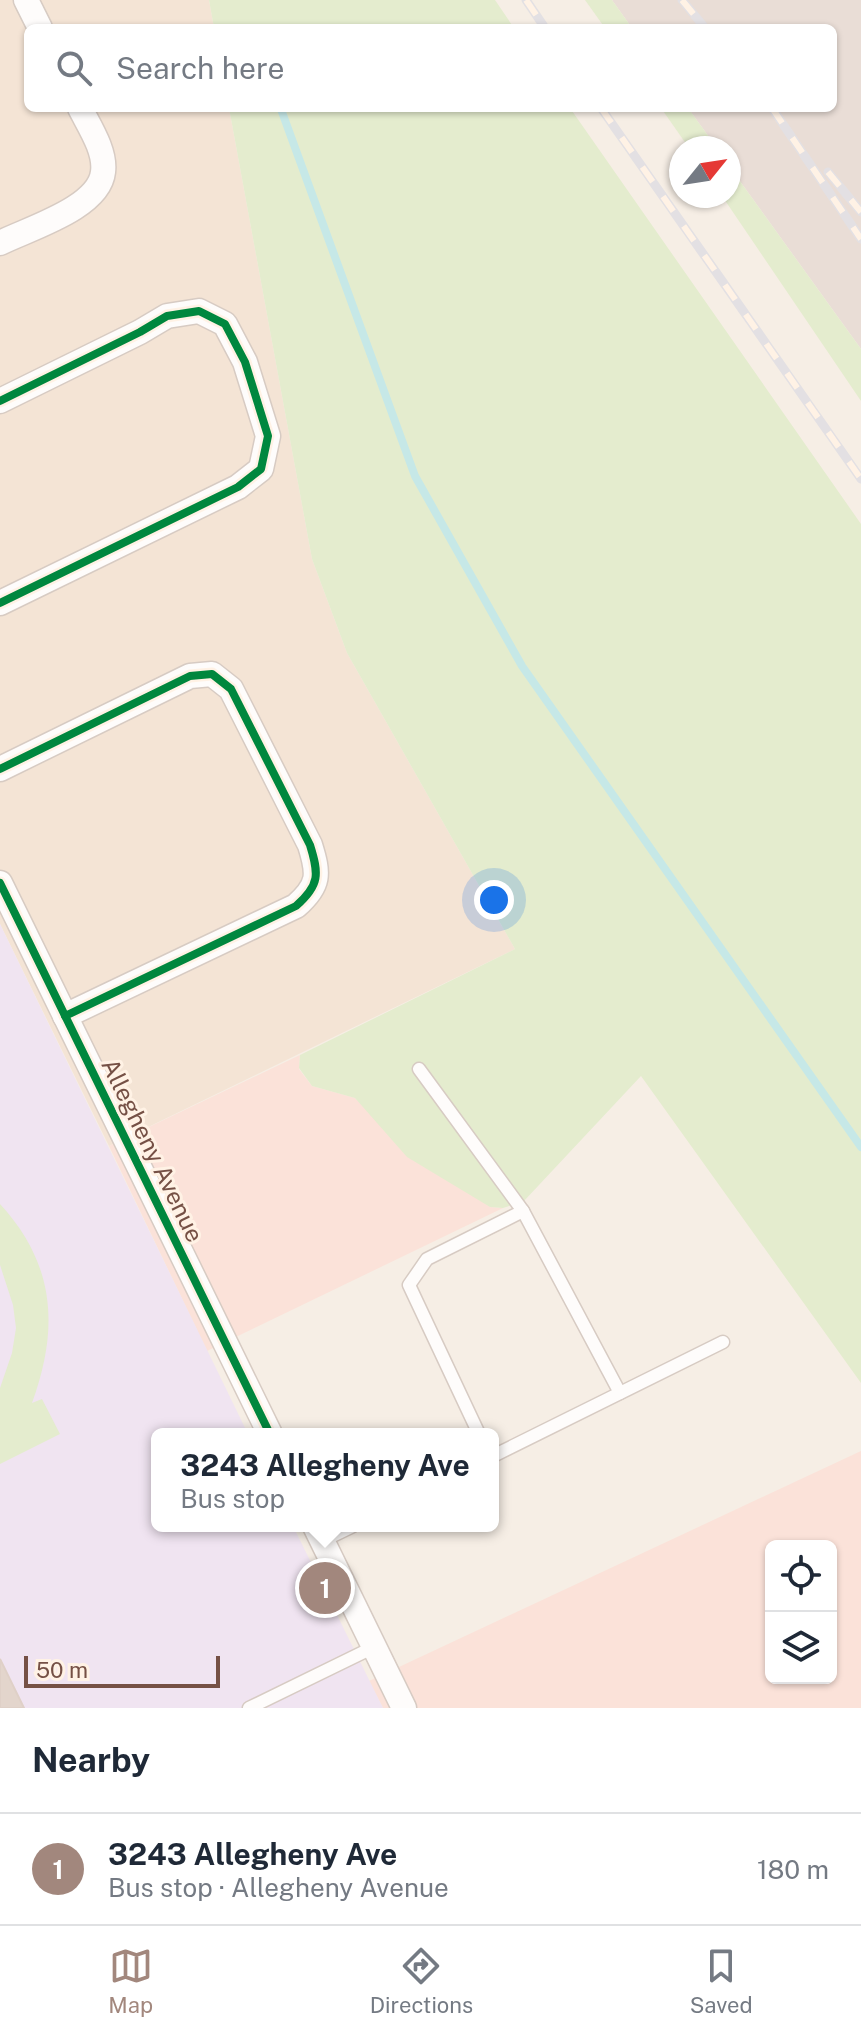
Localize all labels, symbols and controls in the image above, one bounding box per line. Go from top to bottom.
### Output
search box [24,24,837,112]
icon: search [52,46,96,90]
text: Search here [116,50,284,86]
north arrow [669,136,741,208]
your location [474,880,514,920]
street label: Allegheny Avenue [96,1054,210,1246]
popup [151,1428,499,1532]
text: 3243 Allegheny Ave [180,1447,470,1483]
text: Bus stop [180,1483,285,1514]
map controls [765,1540,837,1684]
button: locate [765,1540,837,1612]
pin: 1 [299,1558,351,1618]
button: layers [765,1612,837,1684]
scale bar [24,1652,220,1688]
text: 50 m [36,1657,88,1683]
text: Nearby [32,1740,150,1780]
text: 3243 Allegheny Ave [108,1836,397,1872]
text: 1 [52,1854,64,1885]
text: 180 m [757,1854,829,1885]
text: Bus stop · Allegheny Avenue [108,1872,449,1903]
tab: Map [108,1944,153,2018]
tab: Directions [370,1944,473,2018]
tab: Saved [690,1944,753,2018]

